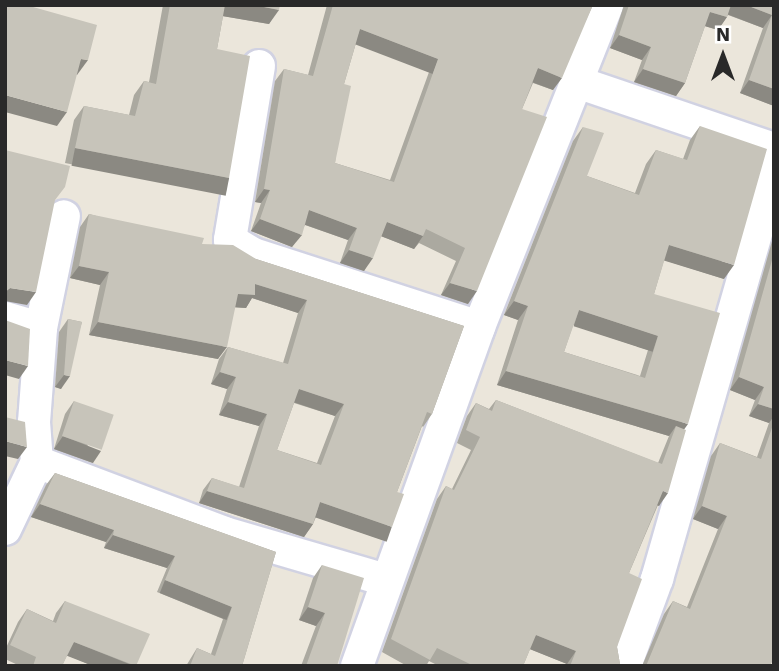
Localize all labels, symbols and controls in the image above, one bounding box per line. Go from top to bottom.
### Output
north arrow [688,21,758,91]
text: N [716,23,730,46]

